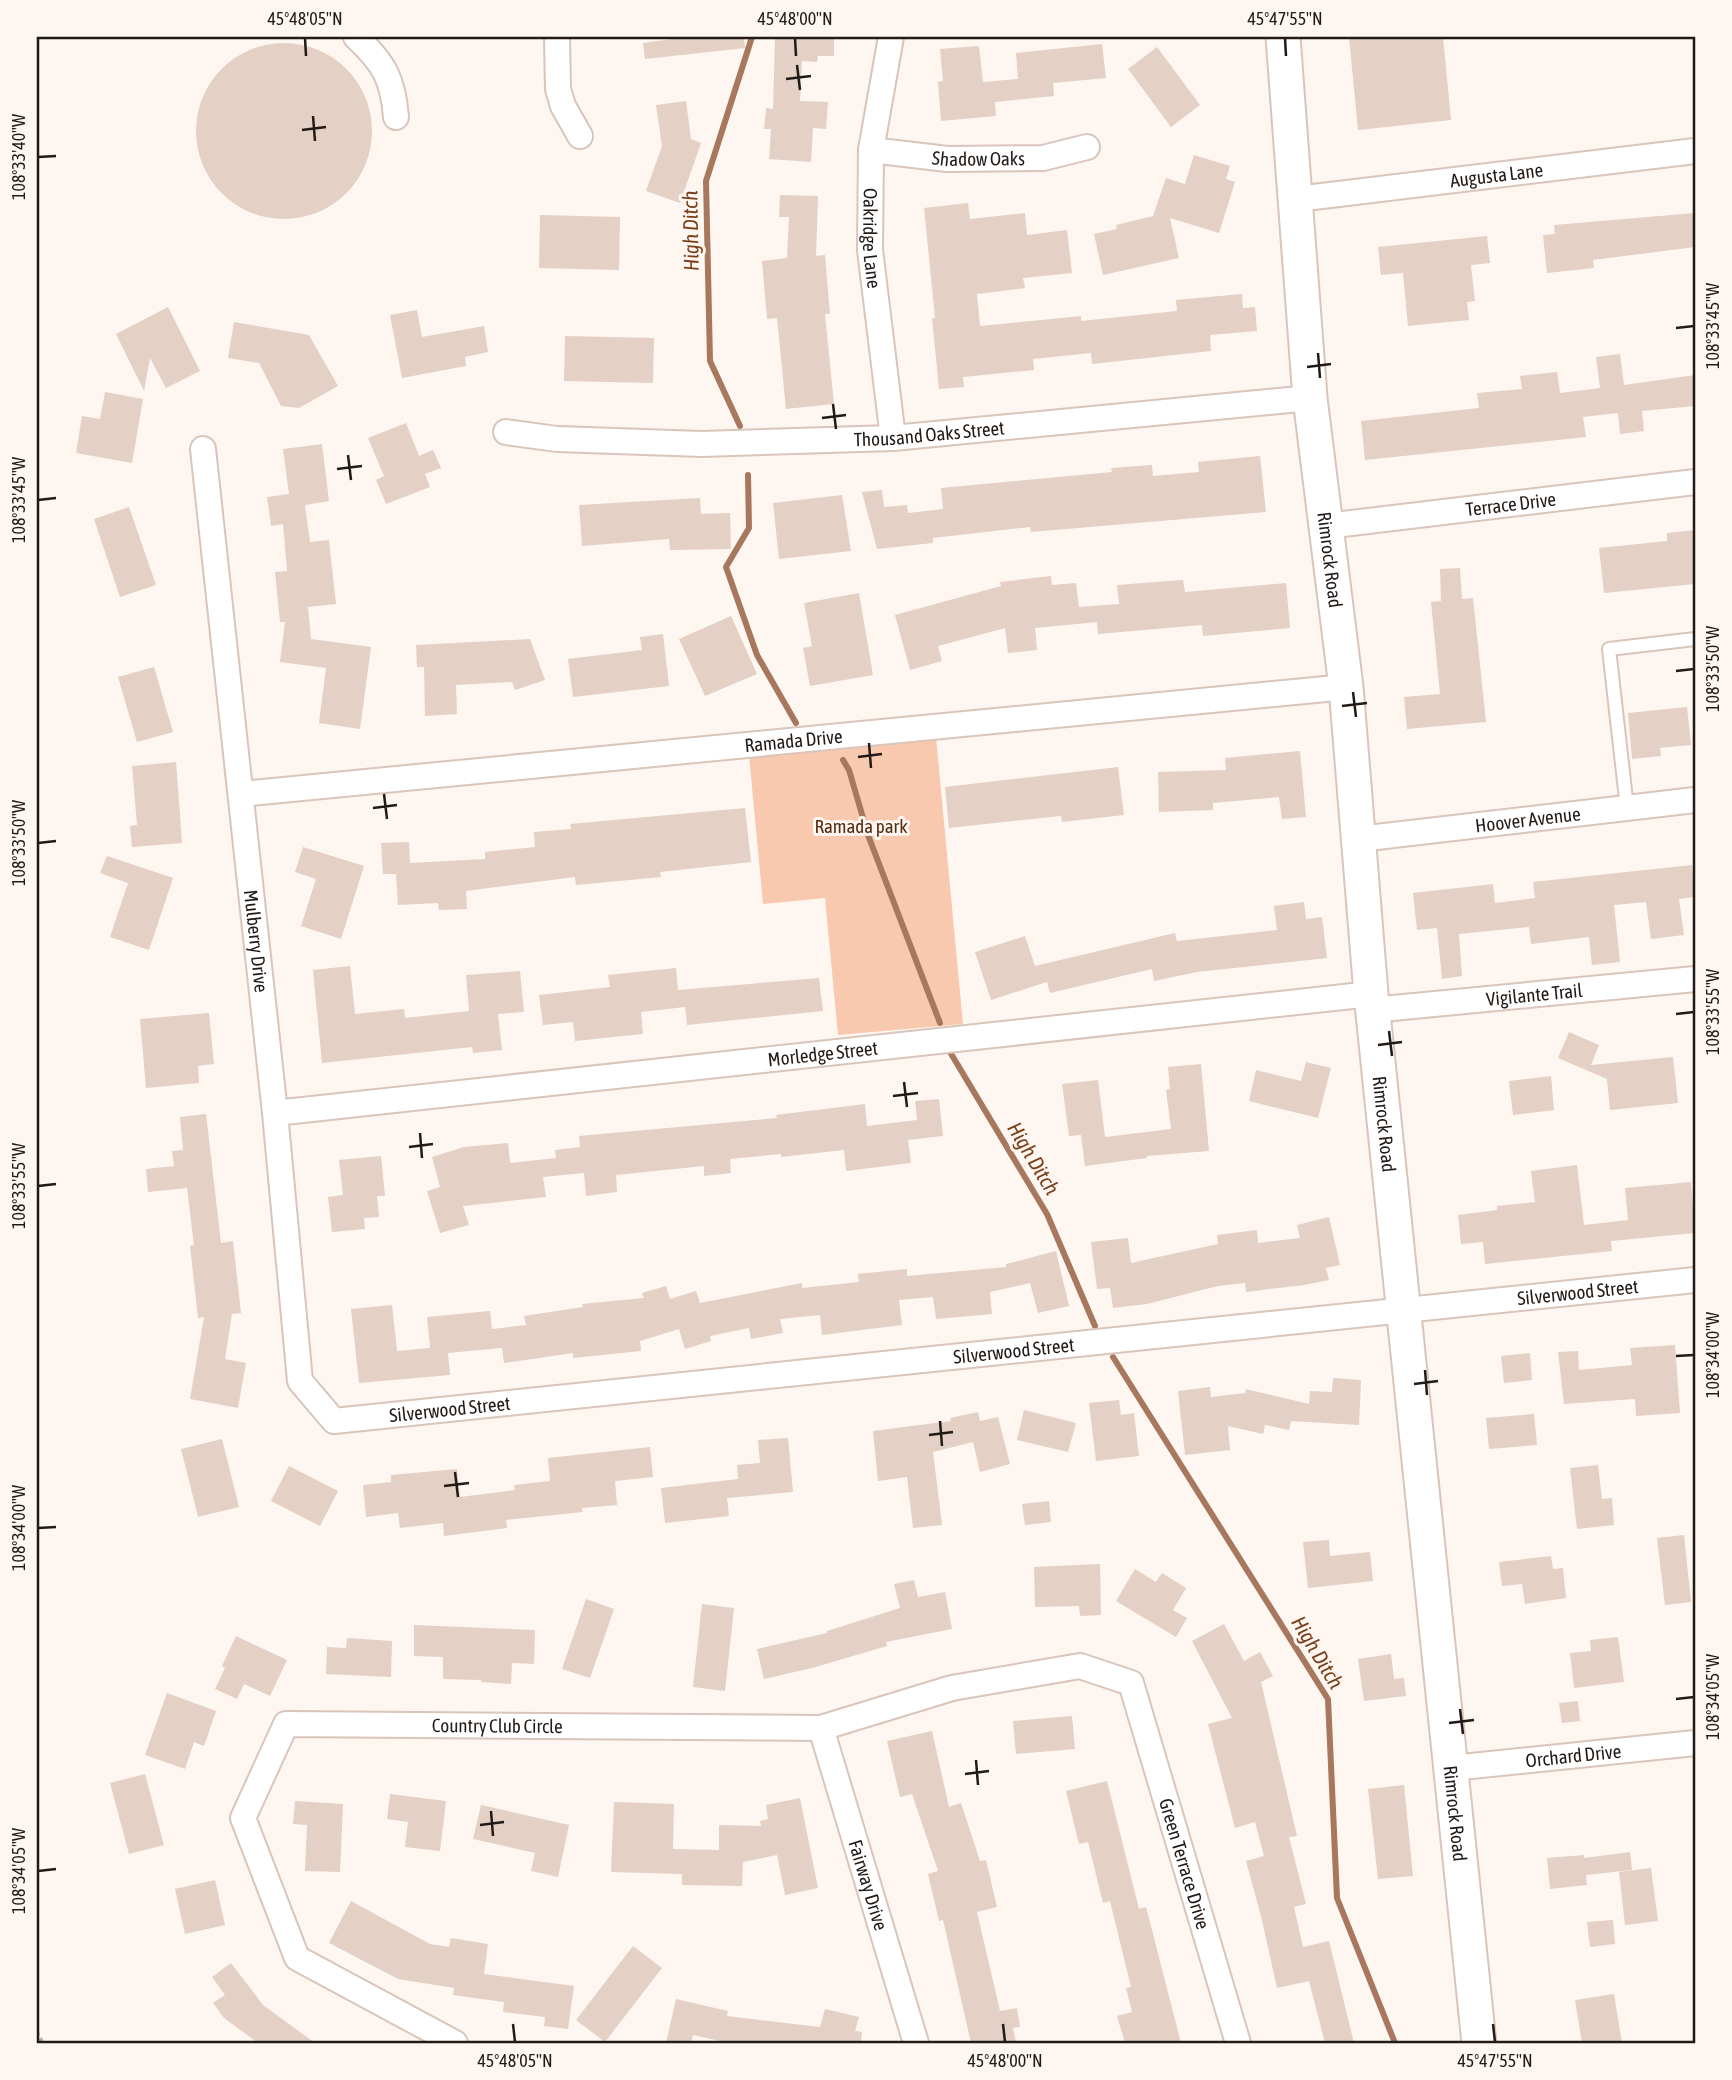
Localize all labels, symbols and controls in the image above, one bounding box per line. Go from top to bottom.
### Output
text: 45°48'05"N [267,8,343,29]
text: 45°48'00"N [757,8,833,29]
text: 45°47'55"N [1247,8,1323,29]
text: 108°33'40"W [8,114,29,200]
street label: Shadow Oaks [931,146,1025,170]
street label: Augusta Lane [1449,158,1544,191]
street label: Oakridge Lane [859,188,886,290]
water label: High Ditch [677,191,703,271]
text: 108°33'45"W [1702,283,1723,369]
street label: Thousand Oaks Street [853,416,1005,450]
text: 108°33'45"W [8,457,29,543]
street label: Terrace Drive [1464,488,1557,520]
street label: Rimrock Road [1313,511,1347,609]
text: 108°33'50"W [1702,626,1723,712]
street label: Ramada Drive [743,725,843,756]
text: 108°33'50"W [8,800,29,886]
street label: Hoover Avenue [1474,802,1582,836]
park label: Ramada park [814,815,908,837]
street label: Mulberry Drive [240,889,273,994]
text: 108°33'55"W [1702,969,1723,1055]
street label: Vigilante Trail [1485,979,1583,1010]
street label: Morledge Street [767,1037,879,1070]
street label: Rimrock Road [1369,1075,1400,1173]
water label: High Ditch [1003,1117,1065,1199]
text: 108°33'55"W [8,1143,29,1229]
street label: Silverwood Street [1516,1275,1639,1309]
text: 108°34'00"W [1702,1312,1723,1398]
street label: Silverwood Street [952,1333,1075,1368]
street label: Silverwood Street [388,1392,511,1426]
text: 108°34'00"W [8,1485,29,1571]
water label: High Ditch [1287,1611,1349,1693]
text: 108°34'05"W [1702,1654,1723,1740]
street label: Country Club Circle [432,1714,563,1737]
street label: Orchard Drive [1525,1740,1622,1771]
street label: Rimrock Road [1439,1764,1471,1863]
street label: Green Terrace Drive [1155,1796,1215,1932]
text: 108°34'05"W [8,1828,29,1914]
street label: Fairway Drive [844,1837,892,1933]
text: 45°48'05"N [477,2050,553,2071]
text: 45°48'00"N [967,2050,1043,2071]
text: 45°47'55"N [1457,2050,1533,2071]

